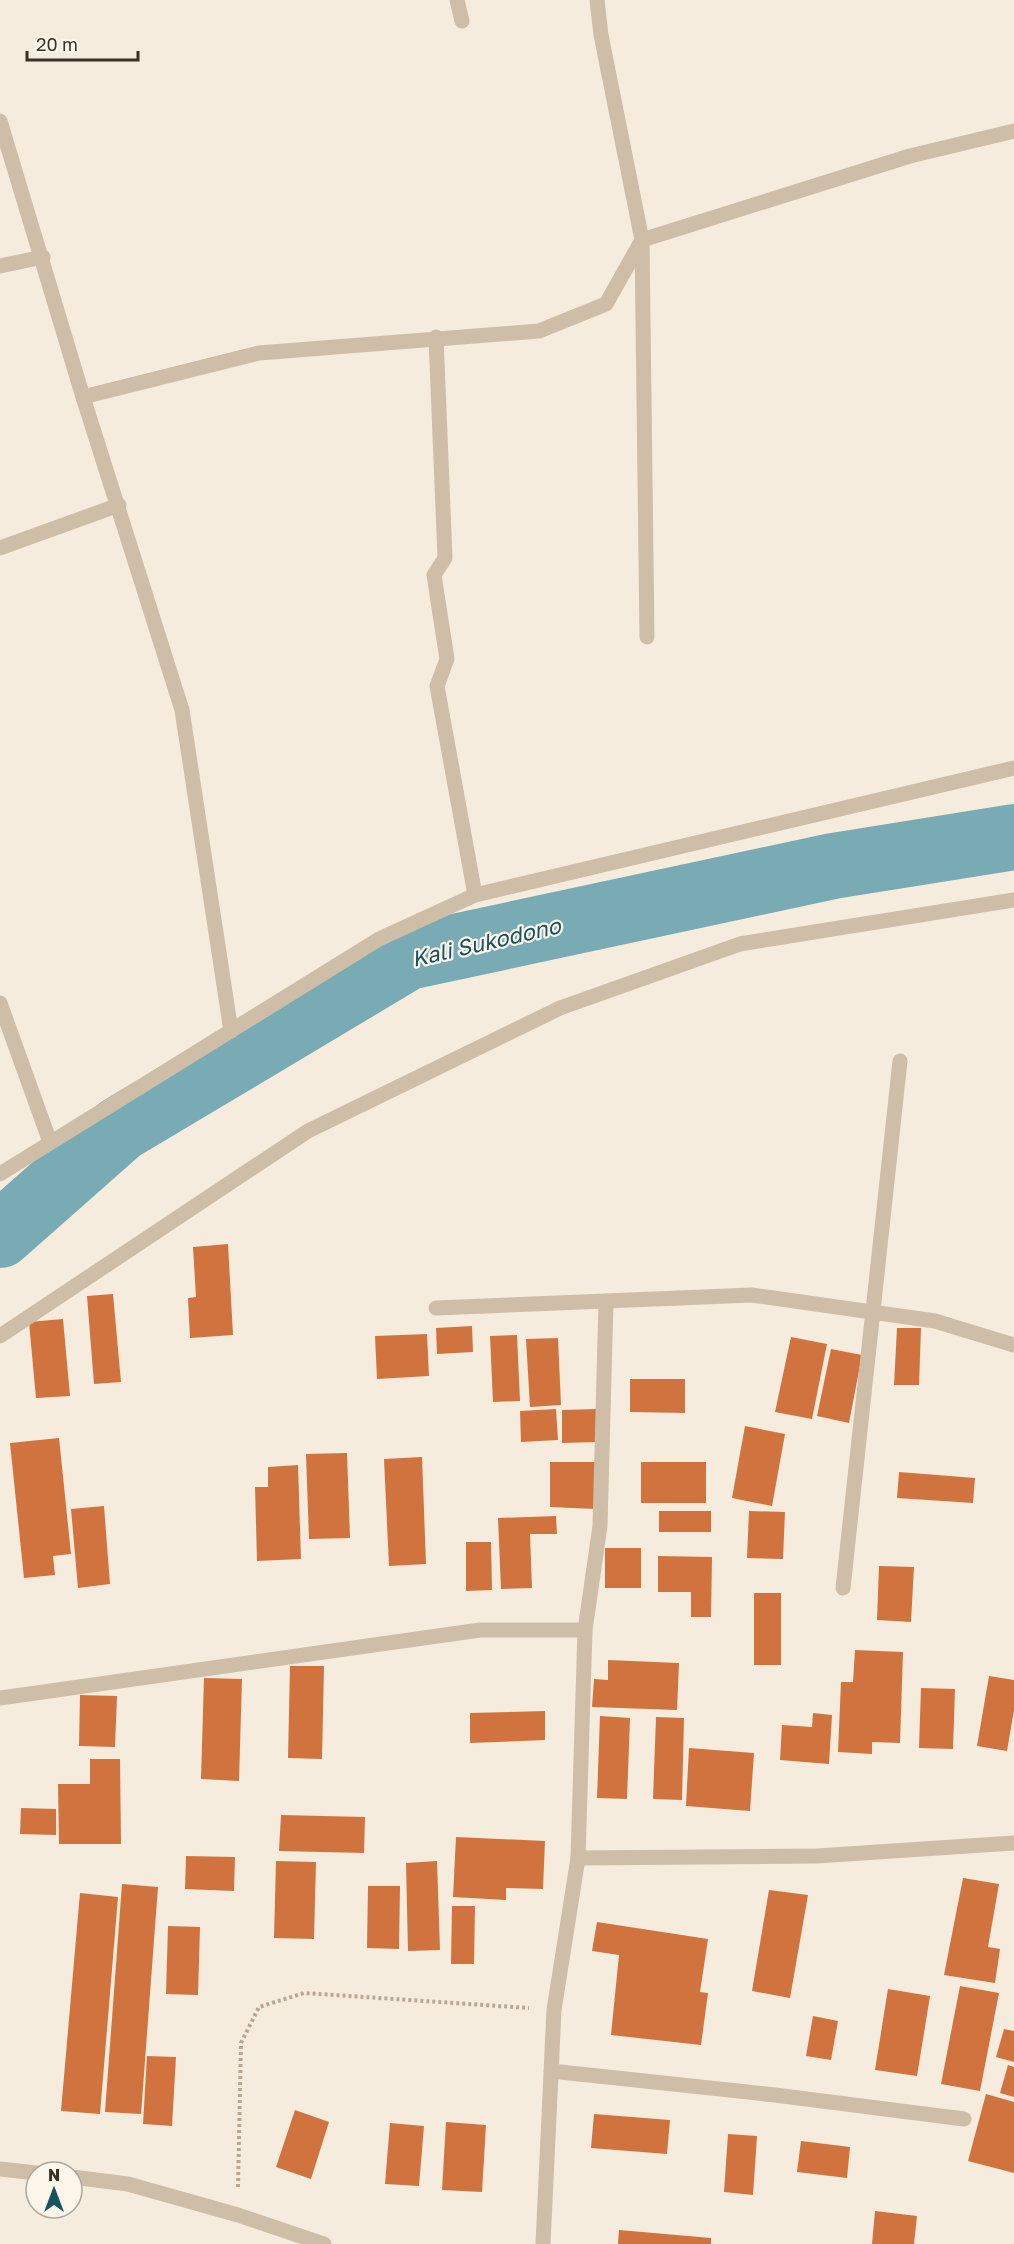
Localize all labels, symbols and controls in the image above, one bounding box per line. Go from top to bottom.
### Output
scale bar [27,24,138,62]
text: 20 m [36,33,78,55]
water label: Kali Sukodono [409,911,565,972]
north arrow [24,2160,84,2220]
text: N [48,2165,60,2185]

